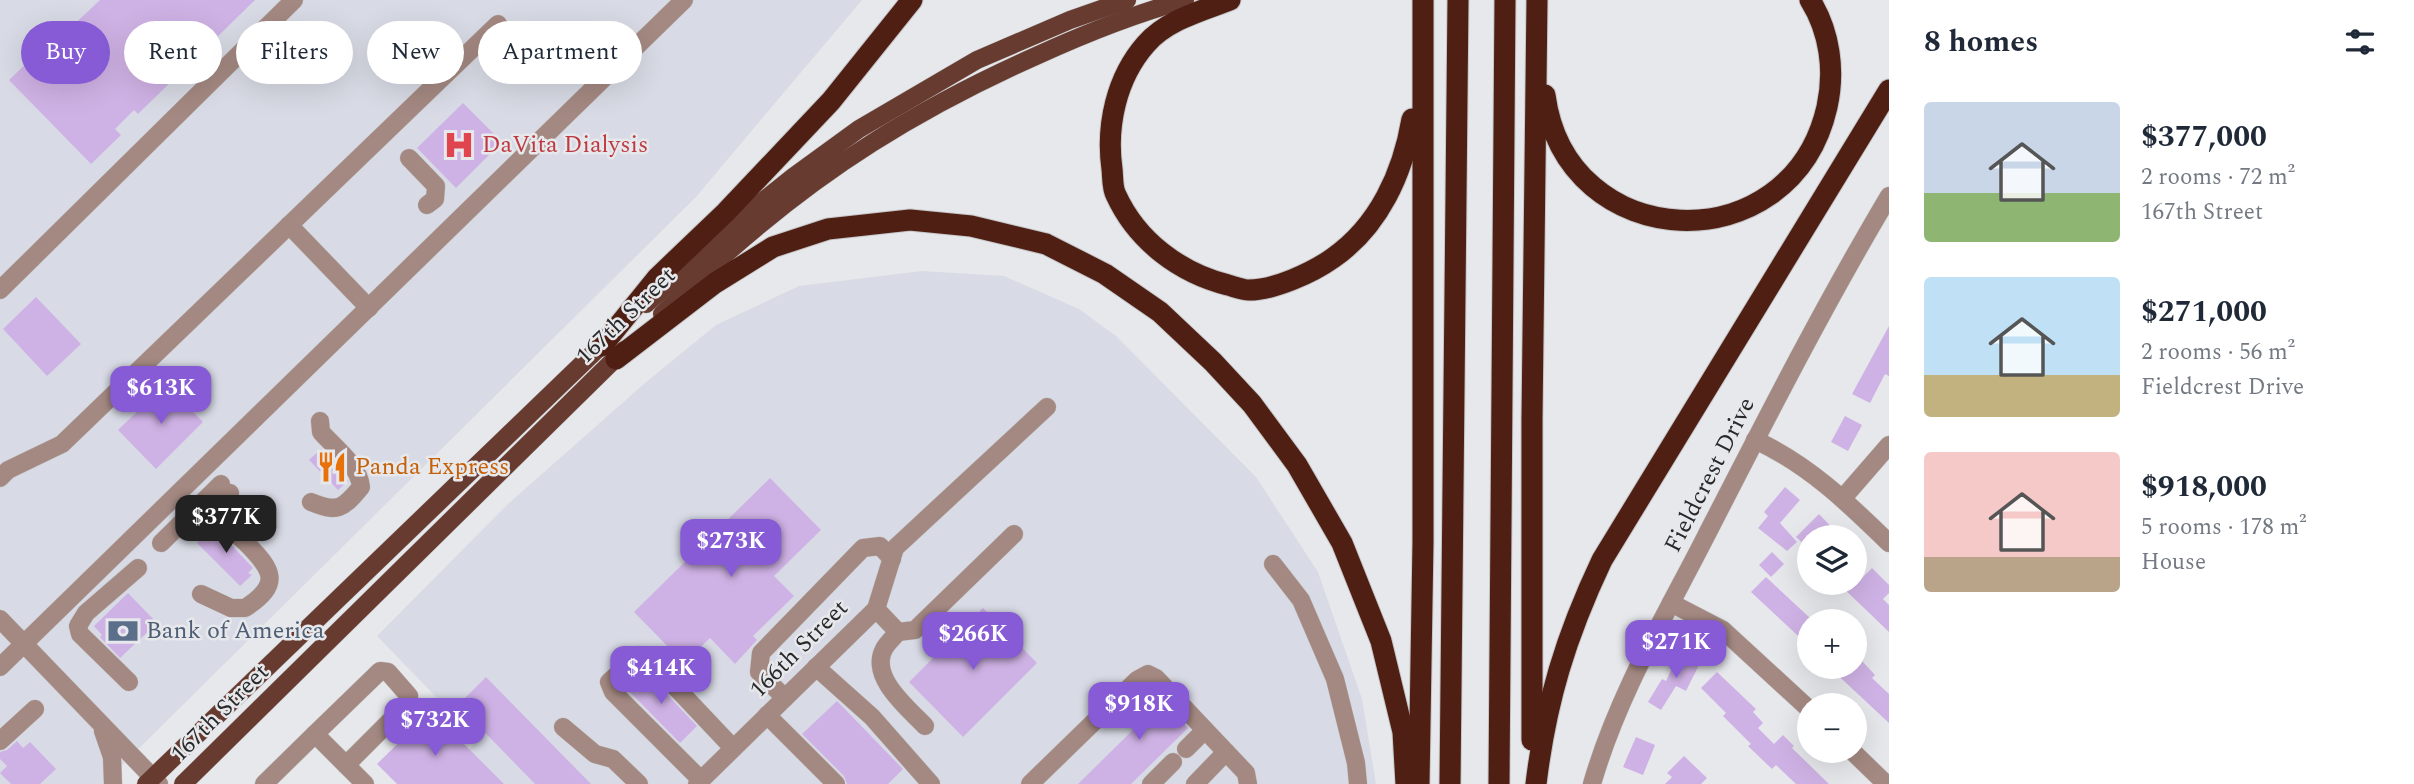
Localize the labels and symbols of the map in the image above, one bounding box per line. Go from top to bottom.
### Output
place label: DaVita Dialysis [482,127,648,163]
hospital icon: DaVita Dialysis [442,128,476,162]
street label: 167th Street [568,259,684,373]
pin: $613K [112,366,210,426]
street label: Fieldcrest Drive [1655,391,1765,559]
place label: Panda Express [355,449,510,485]
restaurant icon: Panda Express [315,450,349,484]
pin: $377K [177,496,275,555]
pin: $273K [682,520,780,579]
street label: 166th Street [741,591,857,707]
pin: $266K [924,612,1022,672]
place label: Bank of America [146,613,325,649]
bank icon: Bank of America [106,614,140,648]
pin: $271K [1627,620,1725,680]
pin: $414K [612,646,710,706]
street label: 167th Street [162,655,278,771]
pin: $918K [1090,682,1188,742]
pin: $732K [386,698,484,758]

